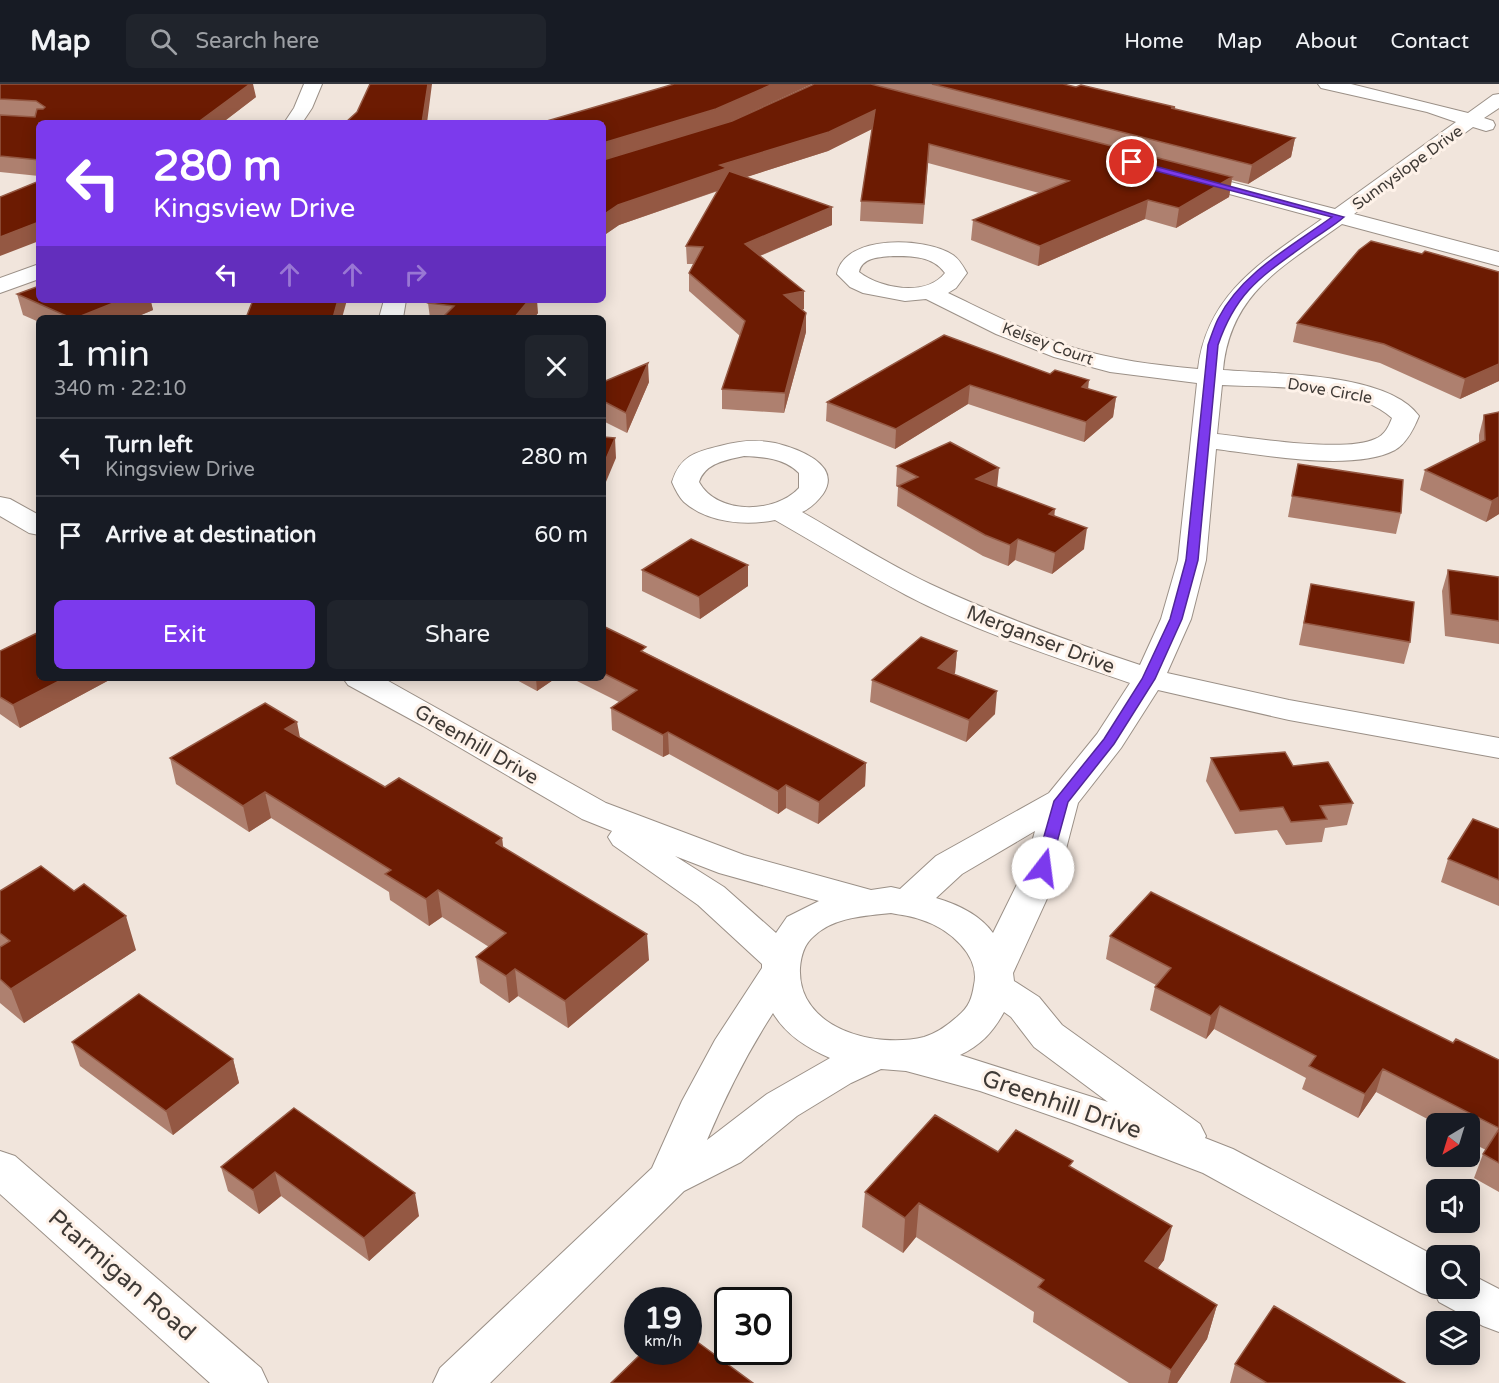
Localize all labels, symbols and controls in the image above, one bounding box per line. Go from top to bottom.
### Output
search box [126,14,546,68]
text: Map [30,24,90,58]
icon: search [147,25,180,58]
text: Search here [195,28,319,54]
text: Home [1124,29,1184,54]
text: Map [1217,29,1262,54]
text: About [1295,29,1357,54]
text: Contact [1390,29,1469,54]
street label: Sunnyslope Drive [1349,121,1467,215]
pin [1106,136,1157,187]
text: 280 m [153,141,282,192]
icon: left [54,144,132,222]
icon: arrive [1115,145,1148,178]
text: Kingsview Drive [153,192,355,225]
icon: left [210,258,243,291]
icon: ahead [273,258,306,291]
icon: ahead [336,258,369,291]
icon: right [399,258,432,291]
street label: Kelsey Court [999,318,1096,370]
text: 1 min [54,333,150,376]
button: close [525,335,588,398]
street label: Dove Circle [1286,374,1374,408]
text: 340 m · 22:10 [54,377,186,401]
text: Turn left [105,432,193,458]
icon: left [54,441,87,474]
text: 280 m [521,444,588,470]
text: Kingsview Drive [105,458,255,482]
icon: arrive [54,519,87,552]
text: Arrive at destination [105,522,316,548]
text: 60 m [534,522,588,548]
button: Exit [54,600,315,669]
button: Share [327,600,588,669]
street label: Merganser Drive [963,601,1118,679]
street label: Greenhill Drive [410,700,543,790]
position arrow [1011,836,1075,900]
street label: Greenhill Drive [978,1064,1145,1145]
north arrow [1426,1113,1480,1167]
map controls [1426,1113,1480,1365]
button: sound [1426,1179,1480,1233]
street label: Ptarmigan Road [42,1203,201,1347]
button: search [1426,1245,1480,1299]
speed limit sign: 30 [714,1287,792,1365]
text: 19 [644,1300,682,1337]
button: layers [1426,1311,1480,1365]
text: km/h [644,1332,682,1350]

